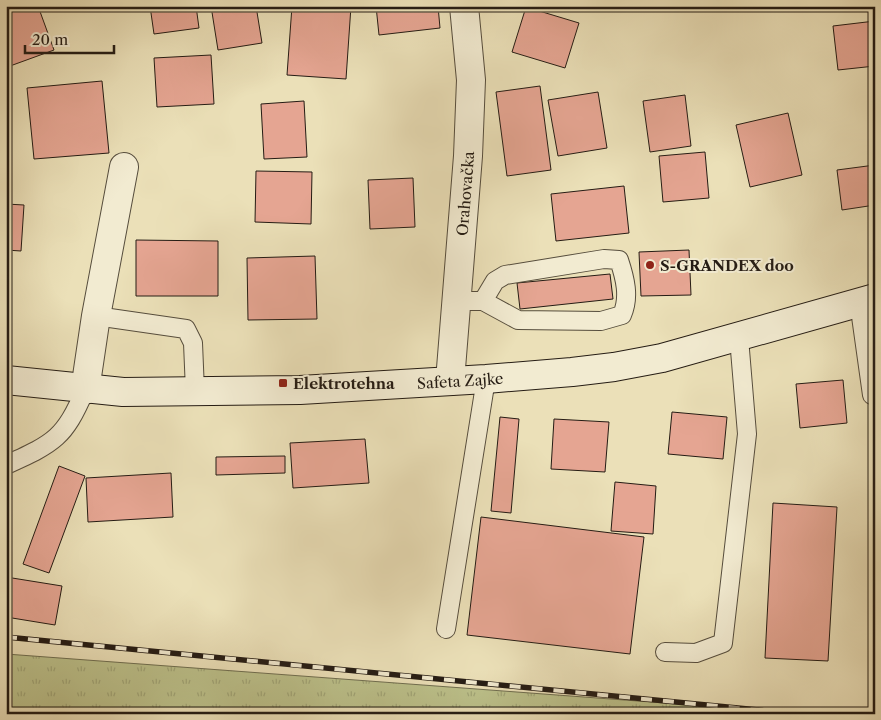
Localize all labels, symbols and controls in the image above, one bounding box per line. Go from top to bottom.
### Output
scale bar [25,22,114,54]
text: 20 m [32,30,68,49]
street label: Orahovačka [452,151,478,237]
place label: S-GRANDEX doo [660,256,794,275]
marker: S-GRANDEX doo [644,259,656,271]
street label: Safeta Zajke [416,368,504,393]
place label: Elektrotehna [293,374,395,393]
marker: Elektrotehna [277,377,289,389]

